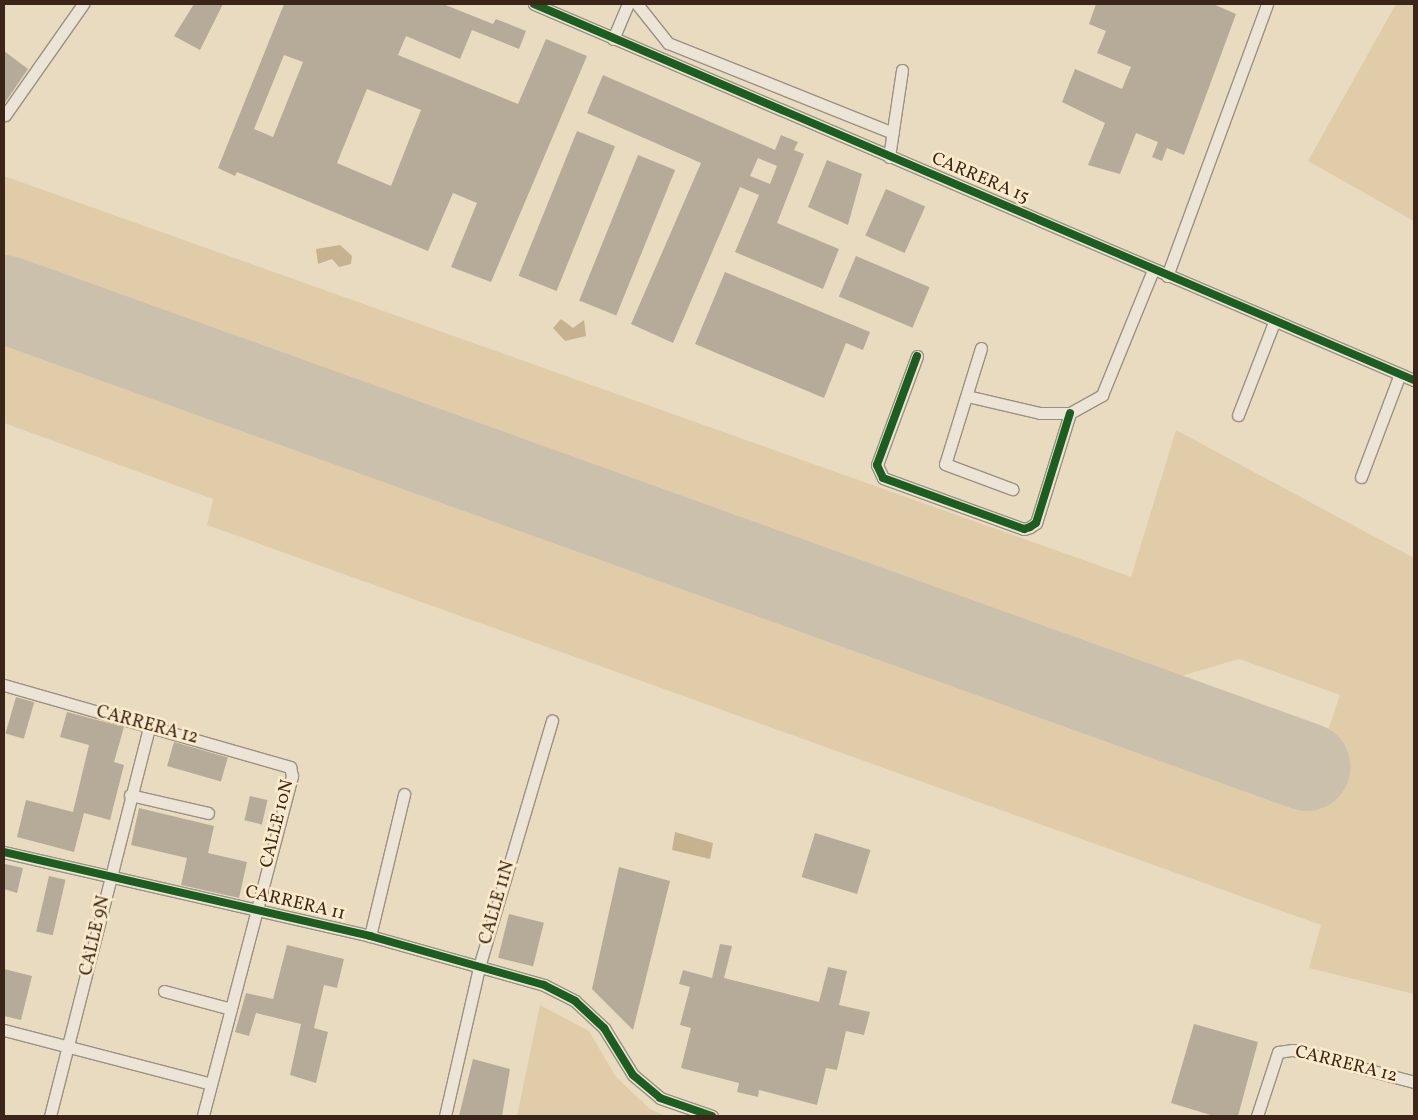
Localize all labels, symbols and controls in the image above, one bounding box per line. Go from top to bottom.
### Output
street label: CARRERA 15 [928,149,1032,209]
street label: CARRERA 12 [94,702,200,750]
street label: CALLE 10N [257,778,299,870]
street label: CALLE 11N [476,859,520,947]
street label: CARRERA 11 [243,882,347,926]
street label: CALLE 9N [76,894,116,978]
street label: CARRERA 12 [1293,1042,1399,1088]

